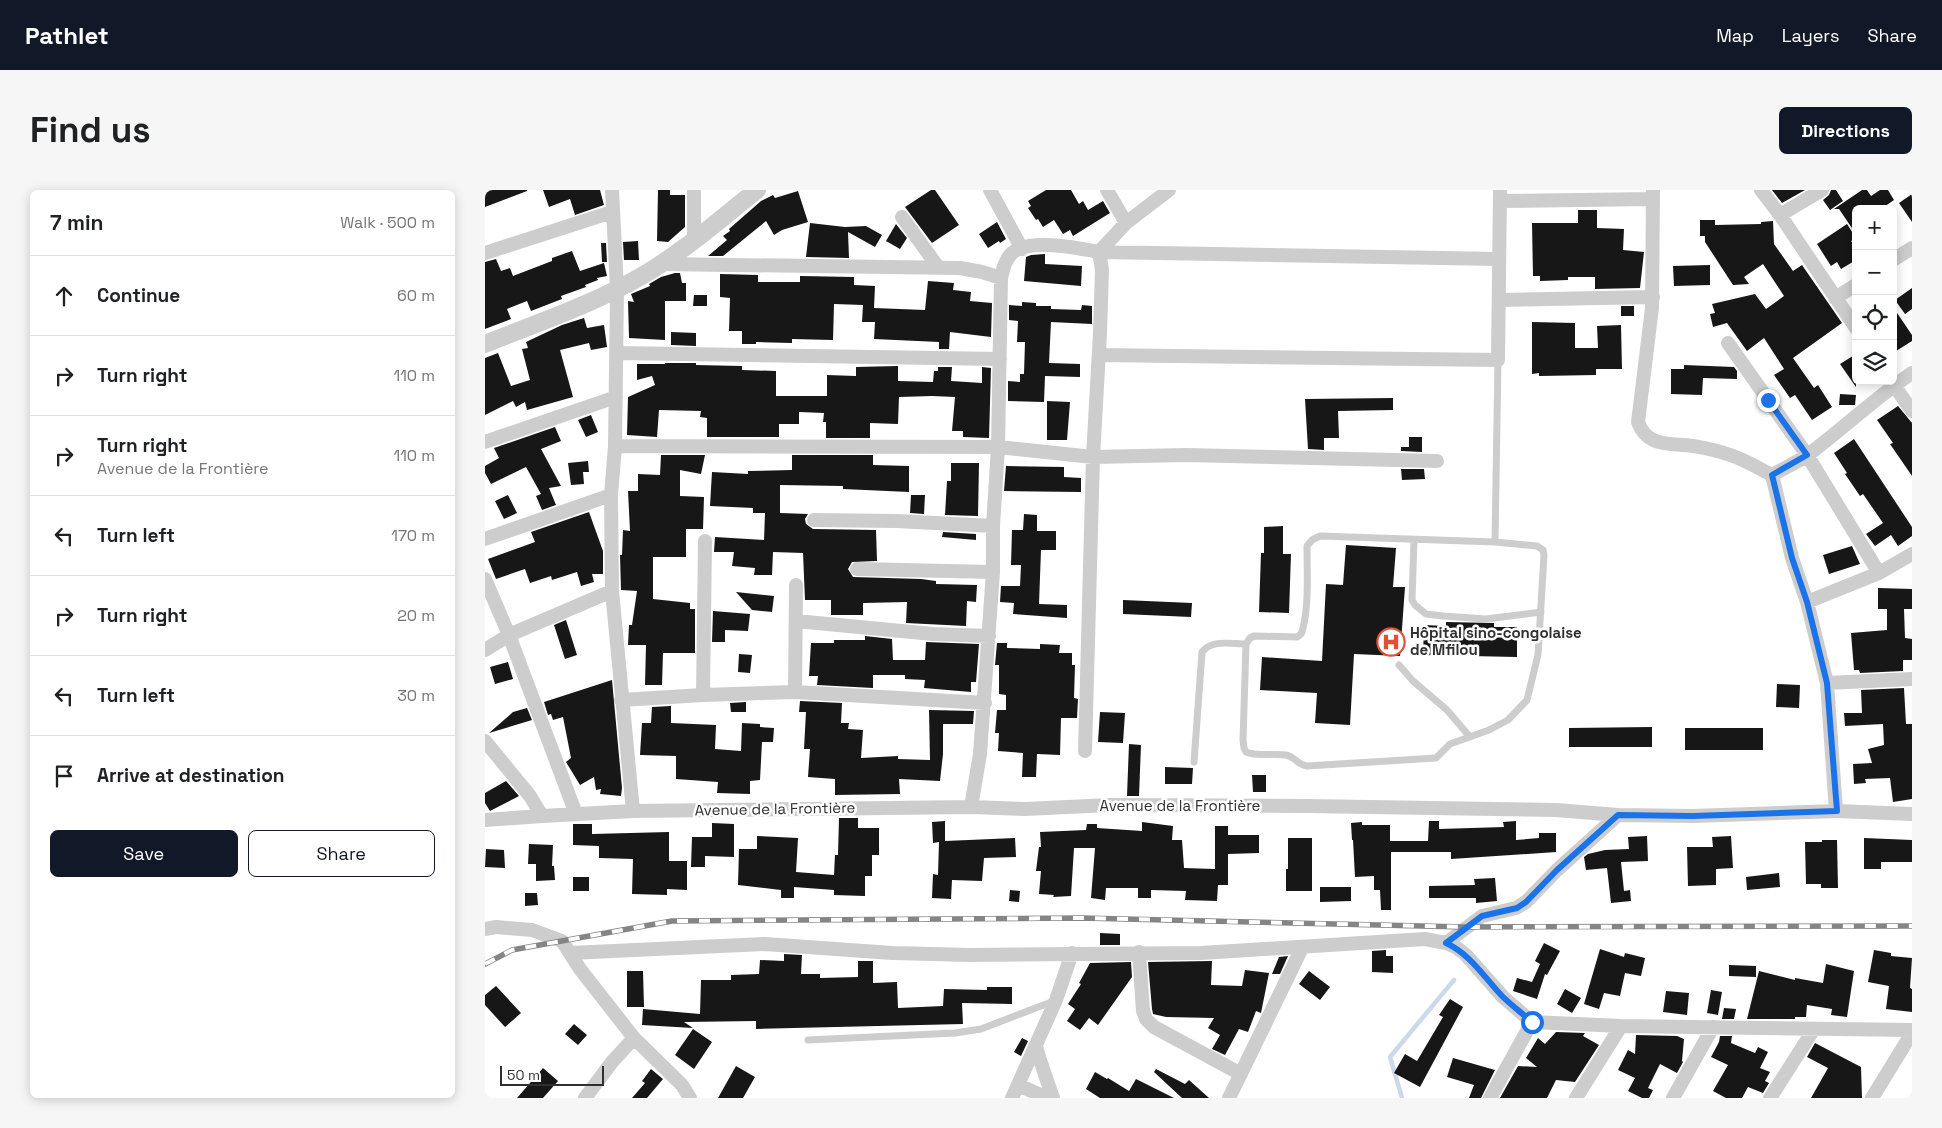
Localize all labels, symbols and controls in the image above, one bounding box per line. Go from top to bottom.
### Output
text: Pathlet [25,20,109,51]
text: Map [1716,24,1754,47]
text: Layers [1782,24,1839,47]
text: Share [1867,24,1917,47]
button: Directions [1779,107,1912,154]
text: Find us [30,108,151,152]
map controls [1852,205,1897,385]
button: + [1852,205,1897,250]
text: 7 min [50,209,103,236]
text: Walk · 500 m [340,212,435,233]
button: − [1852,250,1897,295]
icon: ahead [50,282,78,310]
text: Continue [97,283,180,308]
text: 60 m [397,285,435,306]
button: locate [1852,295,1897,340]
button: layers [1852,340,1897,385]
icon: right [50,362,78,390]
text: Turn right [97,363,187,388]
text: 110 m [393,365,435,386]
route end [1757,389,1780,412]
text: Turn right [97,433,187,458]
icon: right [50,442,78,470]
text: 110 m [393,445,435,466]
text: Avenue de la Frontière [97,458,269,479]
icon: left [50,522,78,550]
text: Turn left [97,523,175,548]
text: 170 m [391,525,435,546]
icon: right [50,602,78,630]
text: Turn right [97,603,187,628]
text: 20 m [397,605,435,626]
place label: Hôpital sino-congolaise de Mfilou [1410,623,1582,659]
hospital icon: Hôpital sino-congolaise de Mfilou [1376,627,1406,657]
icon: left [50,682,78,710]
text: Turn left [97,683,175,708]
text: 30 m [397,685,435,706]
icon: arrive [50,762,78,790]
text: Arrive at destination [97,763,285,788]
street label: Avenue de la Frontière [1100,796,1261,815]
street label: Avenue de la Frontière [694,798,856,819]
button: Save [50,830,238,877]
button: Share [248,830,435,877]
route start [1521,1011,1544,1034]
scale bar [500,1063,604,1086]
text: 50 m [507,1066,540,1084]

